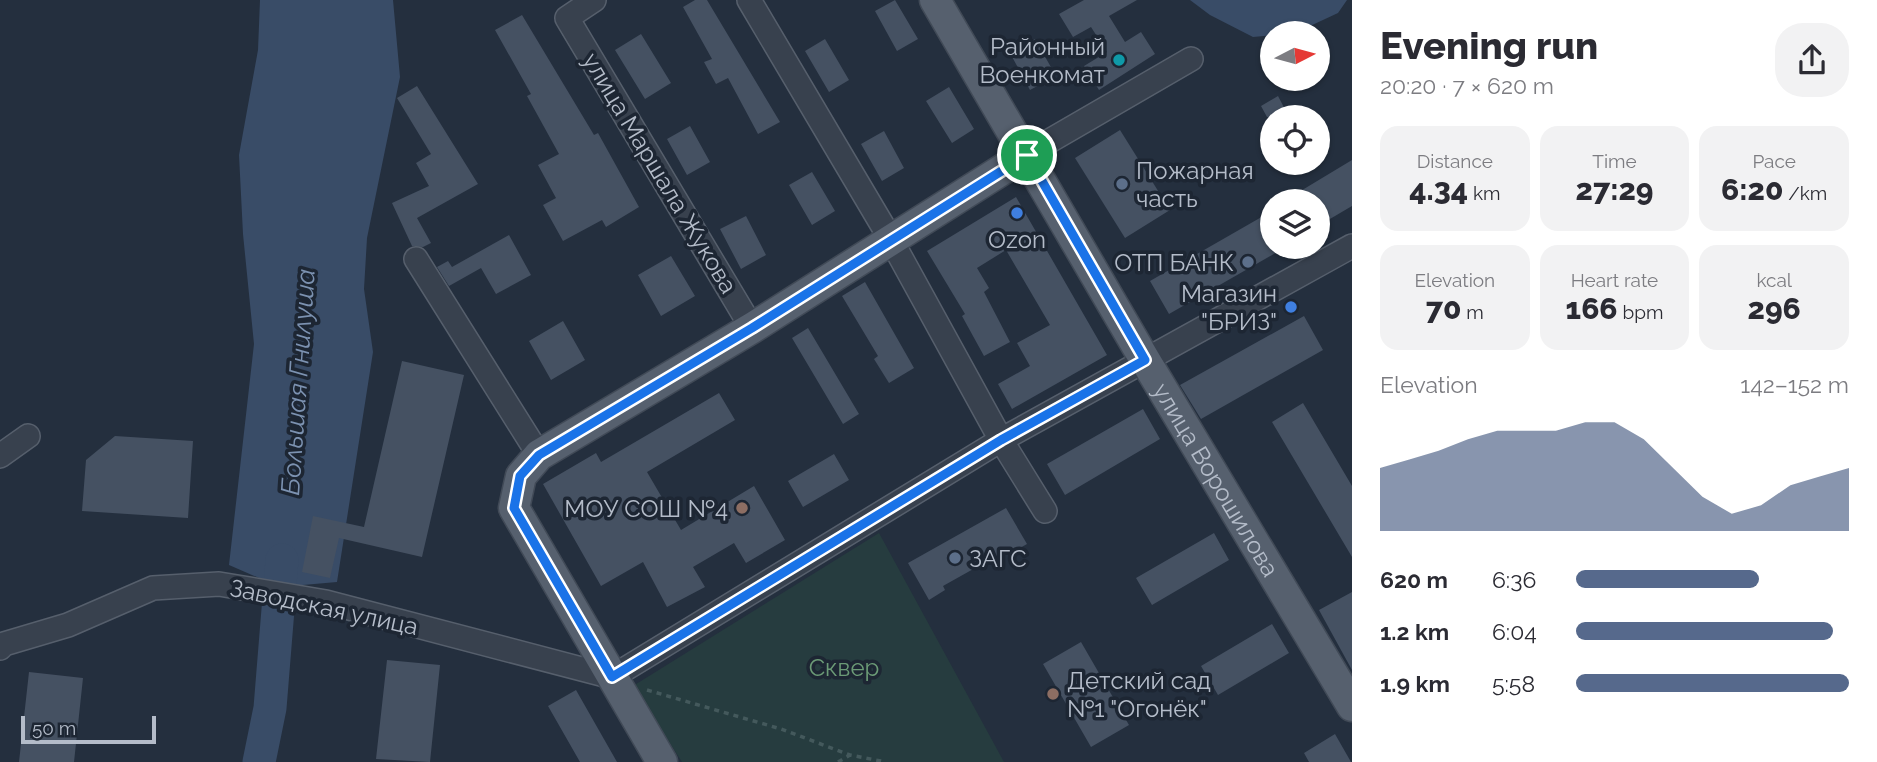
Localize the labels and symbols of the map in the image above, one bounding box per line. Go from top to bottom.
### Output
north arrow [1260,21,1330,91]
place label: Районный Военкомат [979,32,1106,89]
street label: улица Маршала Жукова [577,47,743,299]
marker: Районный Военкомат [1111,52,1127,68]
pin [997,125,1057,185]
place label: Пожарная часть [1136,156,1254,213]
marker: Пожарная часть [1114,176,1130,192]
marker: Ozon [1009,205,1025,221]
place label: Ozon [988,225,1046,254]
place label: ОТП БАНК [1114,248,1234,277]
marker: ОТП БАНК [1240,254,1256,270]
water label: Большая Гнилуша [275,268,321,496]
place label: Магазин "БРИЗ" [1181,279,1277,336]
marker: Магазин "БРИЗ" [1283,299,1299,315]
street label: улица Ворошилова [1147,377,1286,582]
place label: МОУ СОШ №4 [564,494,728,523]
marker: МОУ СОШ №4 [734,500,750,516]
place label: ЗАГС [969,544,1027,573]
marker: ЗАГС [947,550,963,566]
street label: Заводская улица [227,573,421,641]
park label: Сквер [809,653,879,682]
place label: Детский сад №1 "Огонёк" [1067,666,1211,723]
marker: Детский сад №1 "Огонёк" [1045,686,1061,702]
scale bar [21,713,156,745]

